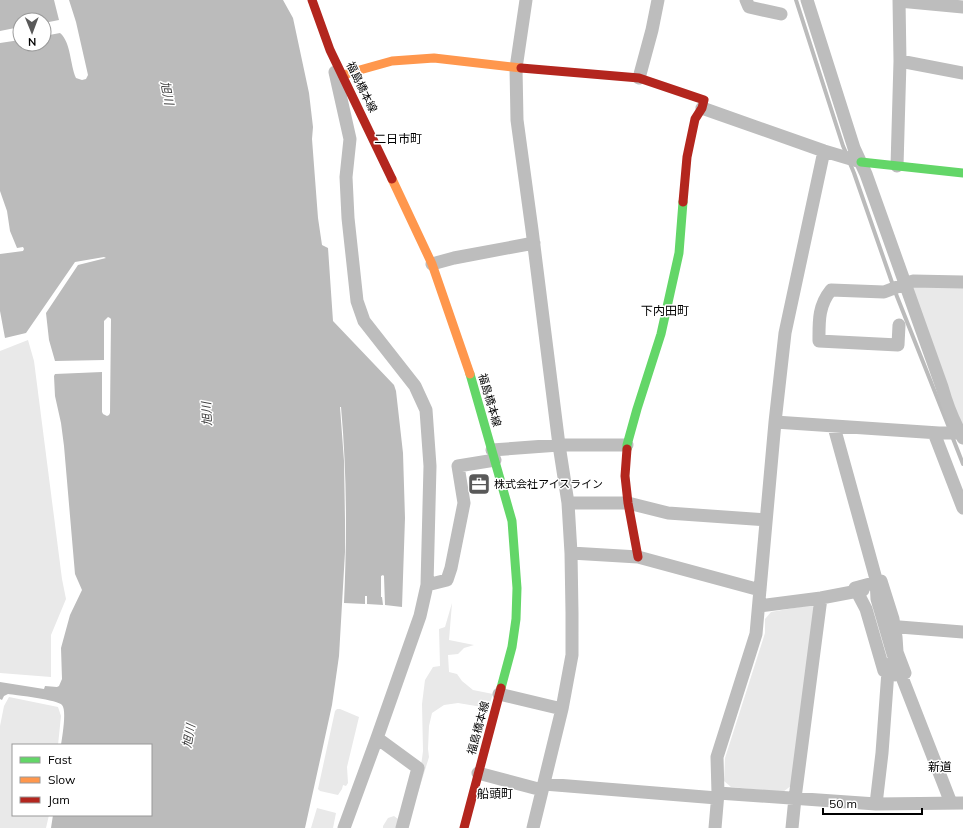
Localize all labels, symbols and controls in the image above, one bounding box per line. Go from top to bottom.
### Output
north arrow [12,12,52,52]
text: N [28,35,36,49]
street label: 福島橋本線 [344,59,380,115]
water label: 旭川 [158,80,178,108]
district label: 二日市町 [374,131,422,146]
district label: 下内田町 [641,303,689,318]
street label: 福島橋本線 [476,372,504,428]
water label: 旭川 [198,400,215,426]
office icon: 株式会社アイスライン [466,471,492,497]
place label: 株式会社アイスライン [494,477,603,491]
street label: 福島橋本線 [464,700,492,756]
water label: 旭川 [179,721,198,749]
legend [12,744,152,816]
text: Fast [48,752,72,767]
district label: 新道 [928,759,952,774]
text: Slow [48,772,76,787]
district label: 船頭町 [477,786,513,801]
scale bar [823,790,922,816]
text: Jam [48,792,70,807]
text: 50 m [829,796,857,811]

